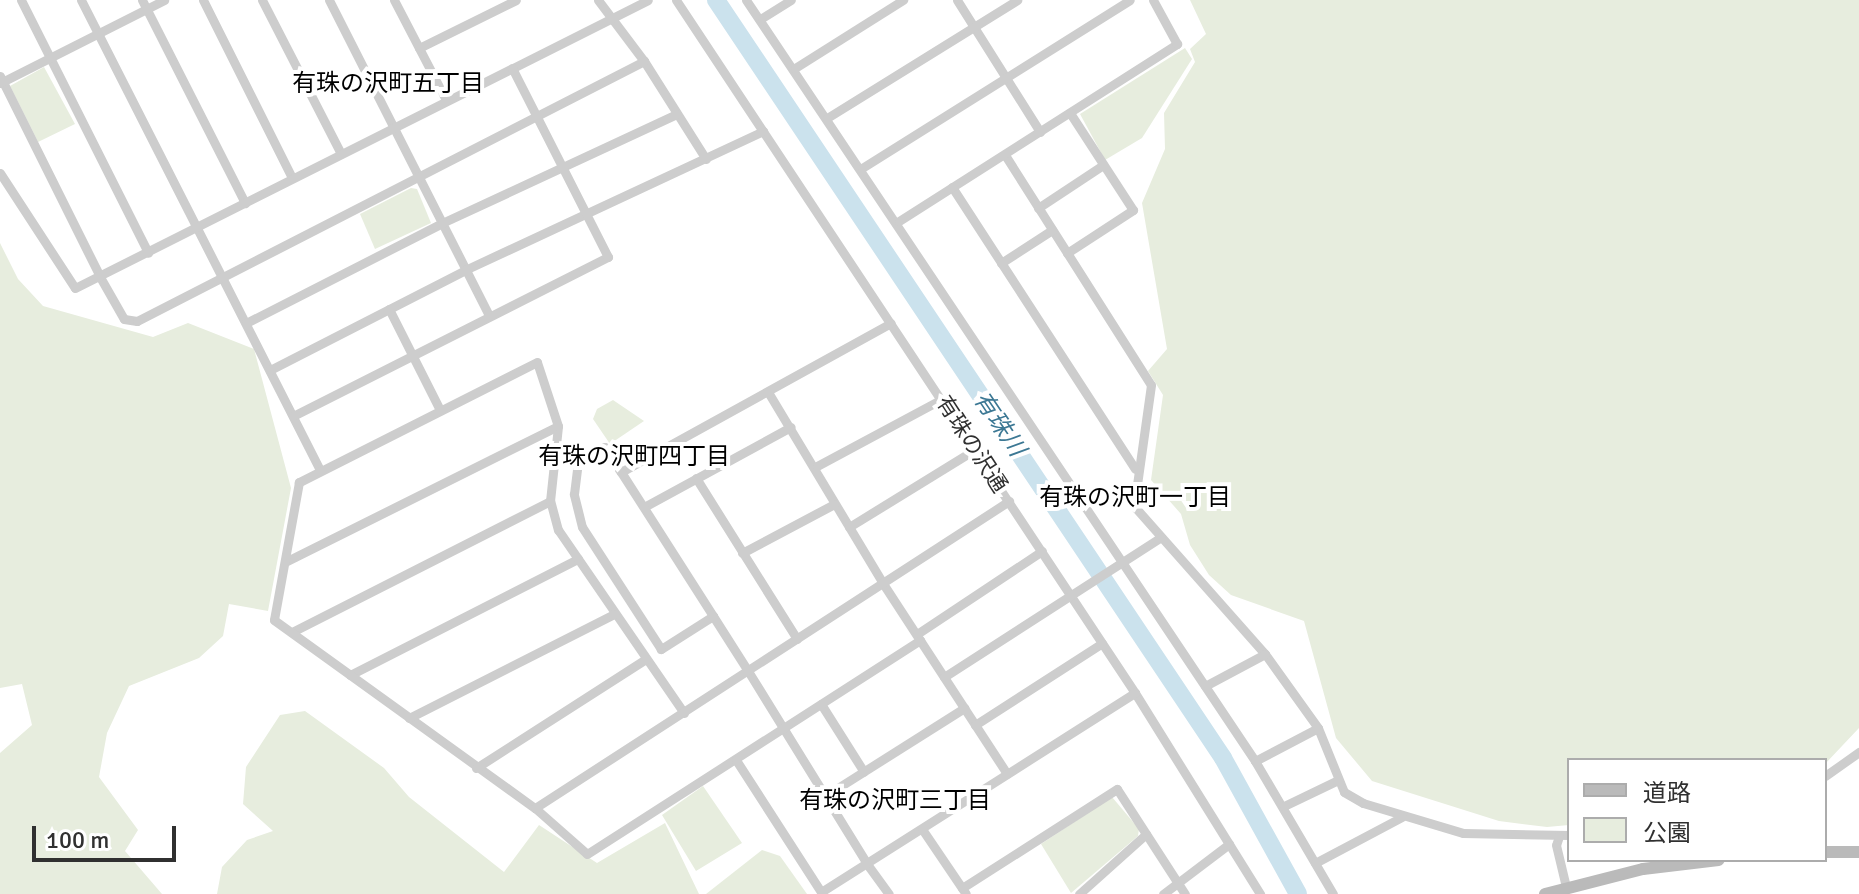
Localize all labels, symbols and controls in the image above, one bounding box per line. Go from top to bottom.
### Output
district label: 有珠の沢町五丁目 [292,70,484,98]
water label: 有珠川 [967,386,1031,462]
street label: 有珠の沢通 [931,391,1013,497]
district label: 有珠の沢町四丁目 [538,443,730,471]
district label: 有珠の沢町一丁目 [1039,484,1231,512]
legend [1567,758,1827,862]
text: 道路 [1643,778,1691,808]
district label: 有珠の沢町三丁目 [799,787,991,815]
scale bar [36,810,180,860]
text: 公園 [1643,818,1691,848]
text: 100 m [46,825,109,855]

